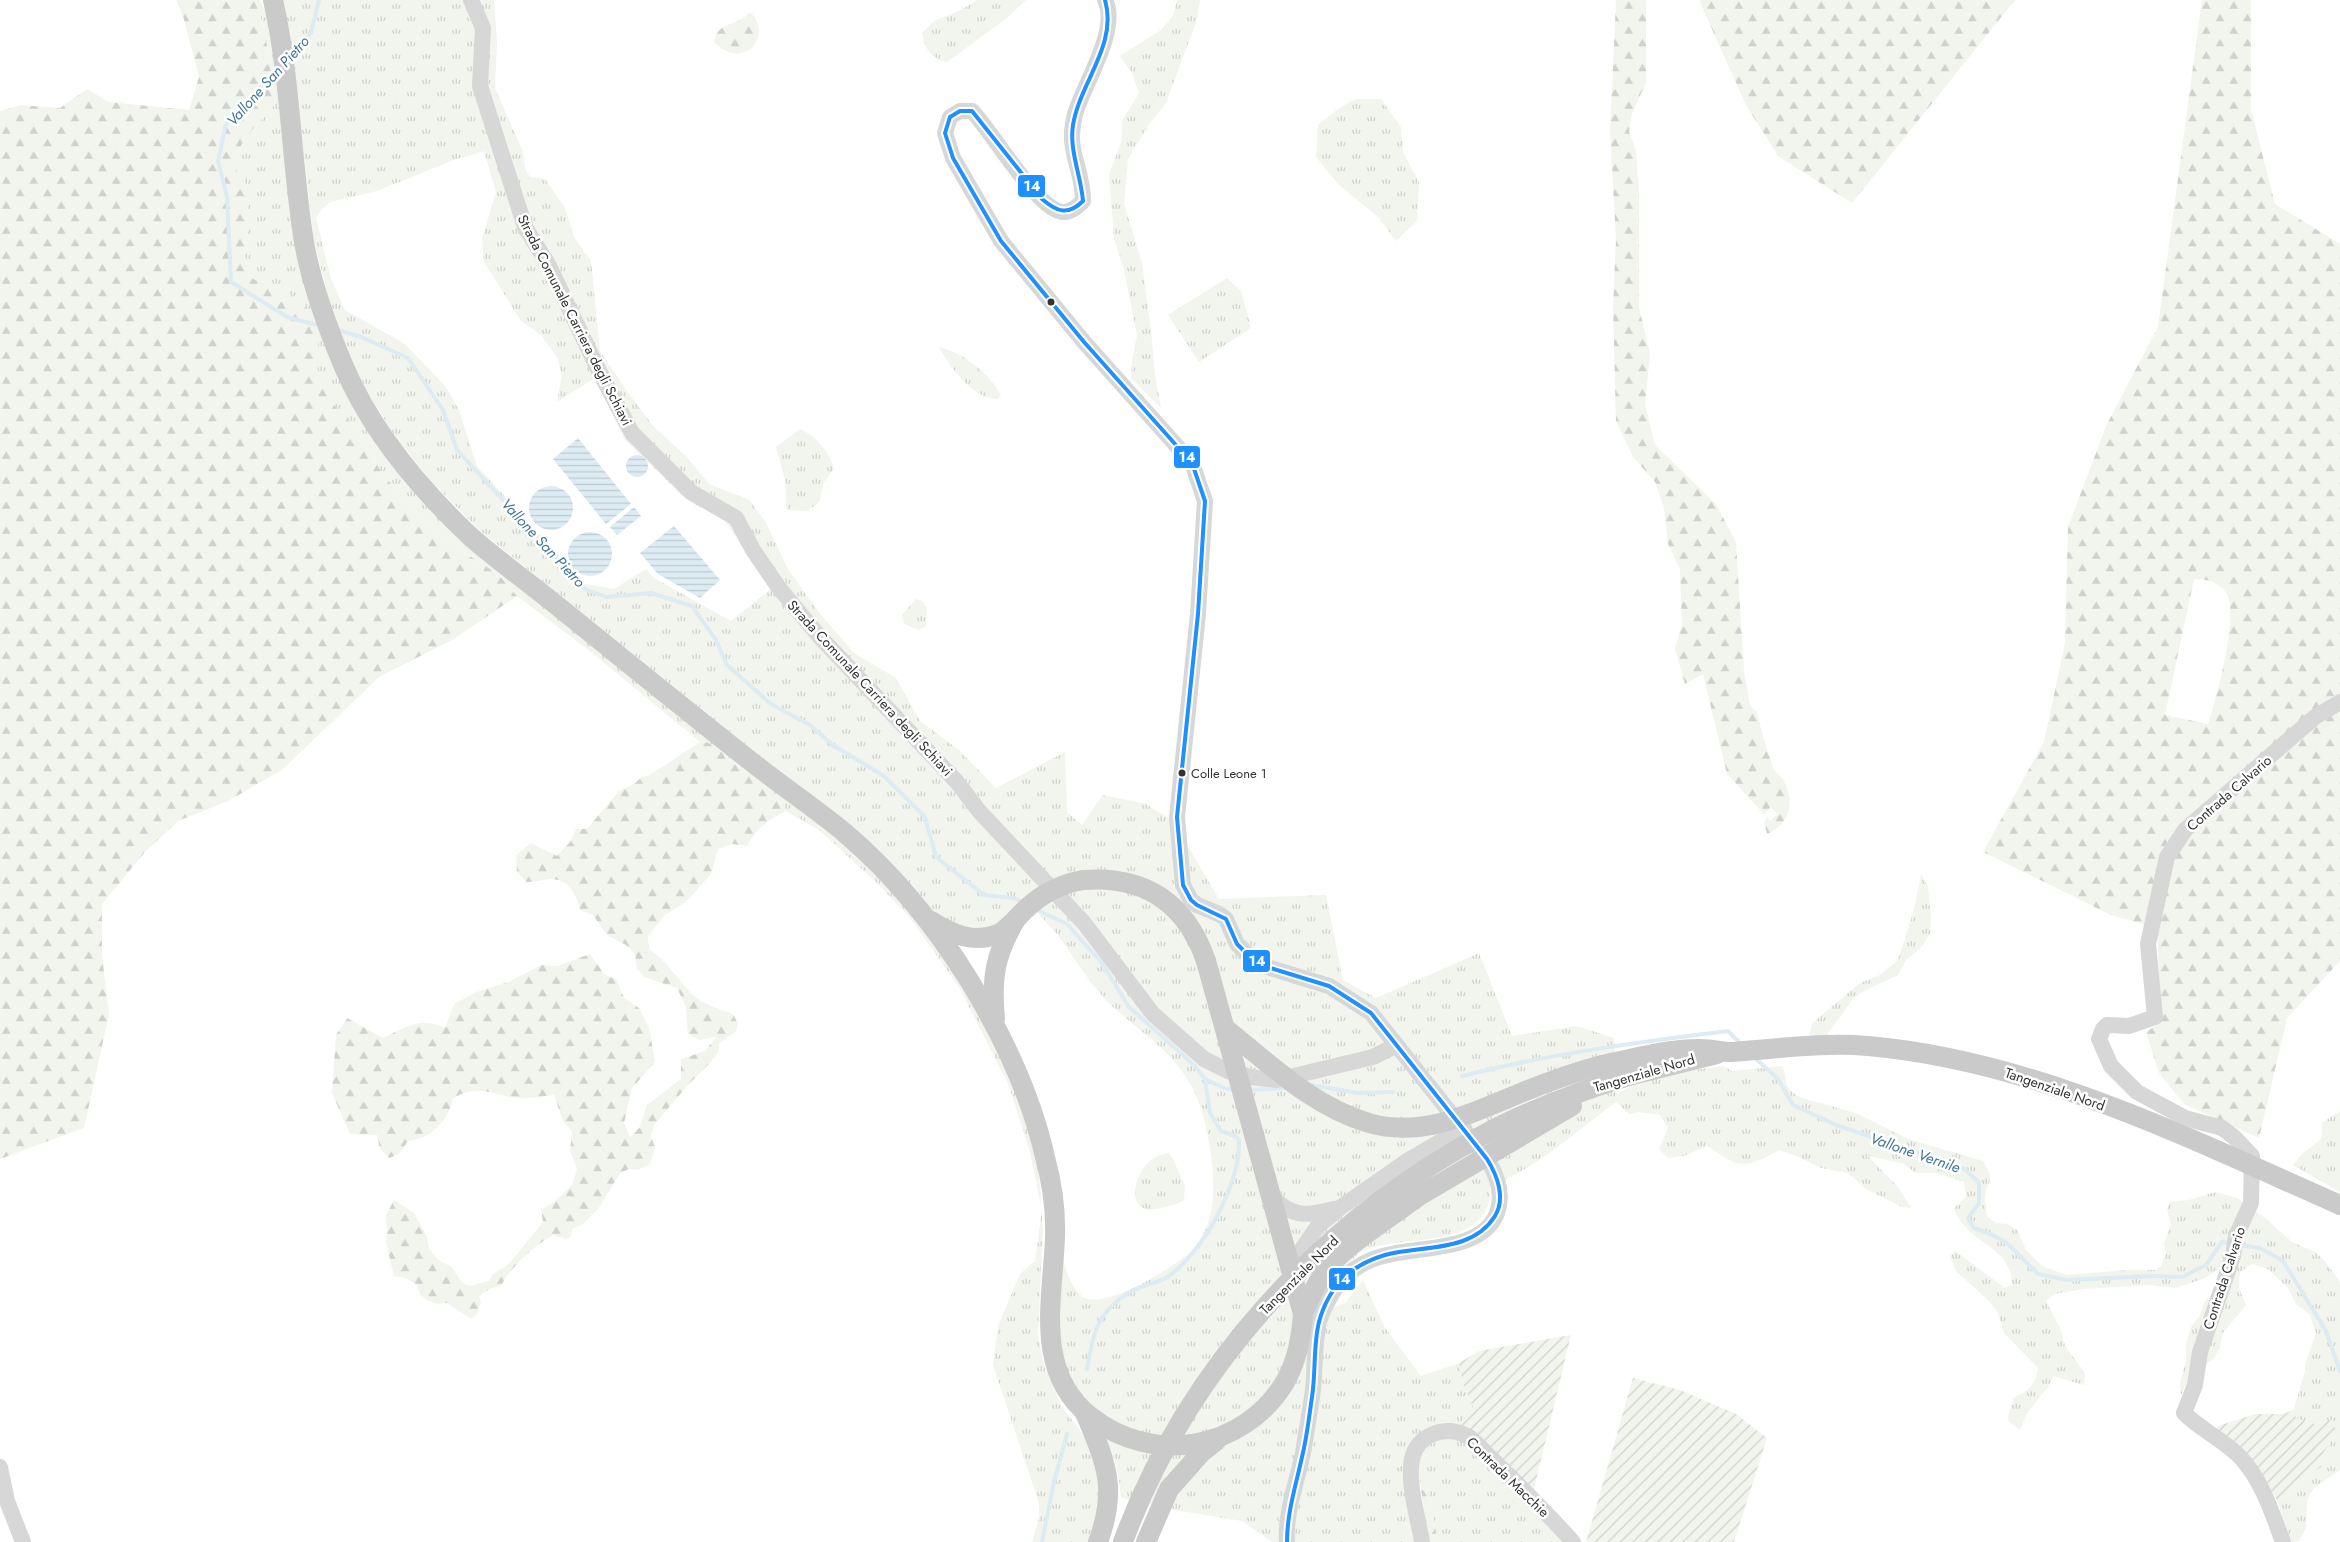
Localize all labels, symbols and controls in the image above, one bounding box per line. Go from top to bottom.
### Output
water label: Vallone San Pietro [221,31,315,131]
line badge: 14 [1017,174,1046,198]
text: 14 [1024,176,1041,196]
street label: Strada Comunale Carriera degli Schiavi [513,211,637,429]
unlabelled marker [1046,297,1056,307]
line badge: 14 [1173,445,1201,469]
text: 14 [1179,447,1196,467]
water label: Vallone San Pietro [496,494,590,592]
street label: Strada Comunale Carriera degli Schiavi [783,596,957,780]
street label: Contrada Calvario [2182,750,2276,836]
place label: Colle Leone 1 [1191,764,1267,783]
marker: Colle Leone 1 [1177,768,1187,778]
line badge: 14 [1242,949,1271,973]
text: 14 [1249,951,1266,971]
street label: Tangenziale Nord [1591,1049,1697,1097]
street label: Tangenziale Nord [2002,1063,2108,1115]
water label: Vallone Vernile [1867,1127,1963,1179]
street label: Contrada Calvario [2198,1224,2250,1332]
street label: Tangenziale Nord [1255,1231,1343,1319]
line badge: 14 [1328,1267,1356,1291]
text: 14 [1334,1269,1351,1289]
street label: Contrada Macchie [1462,1432,1554,1522]

